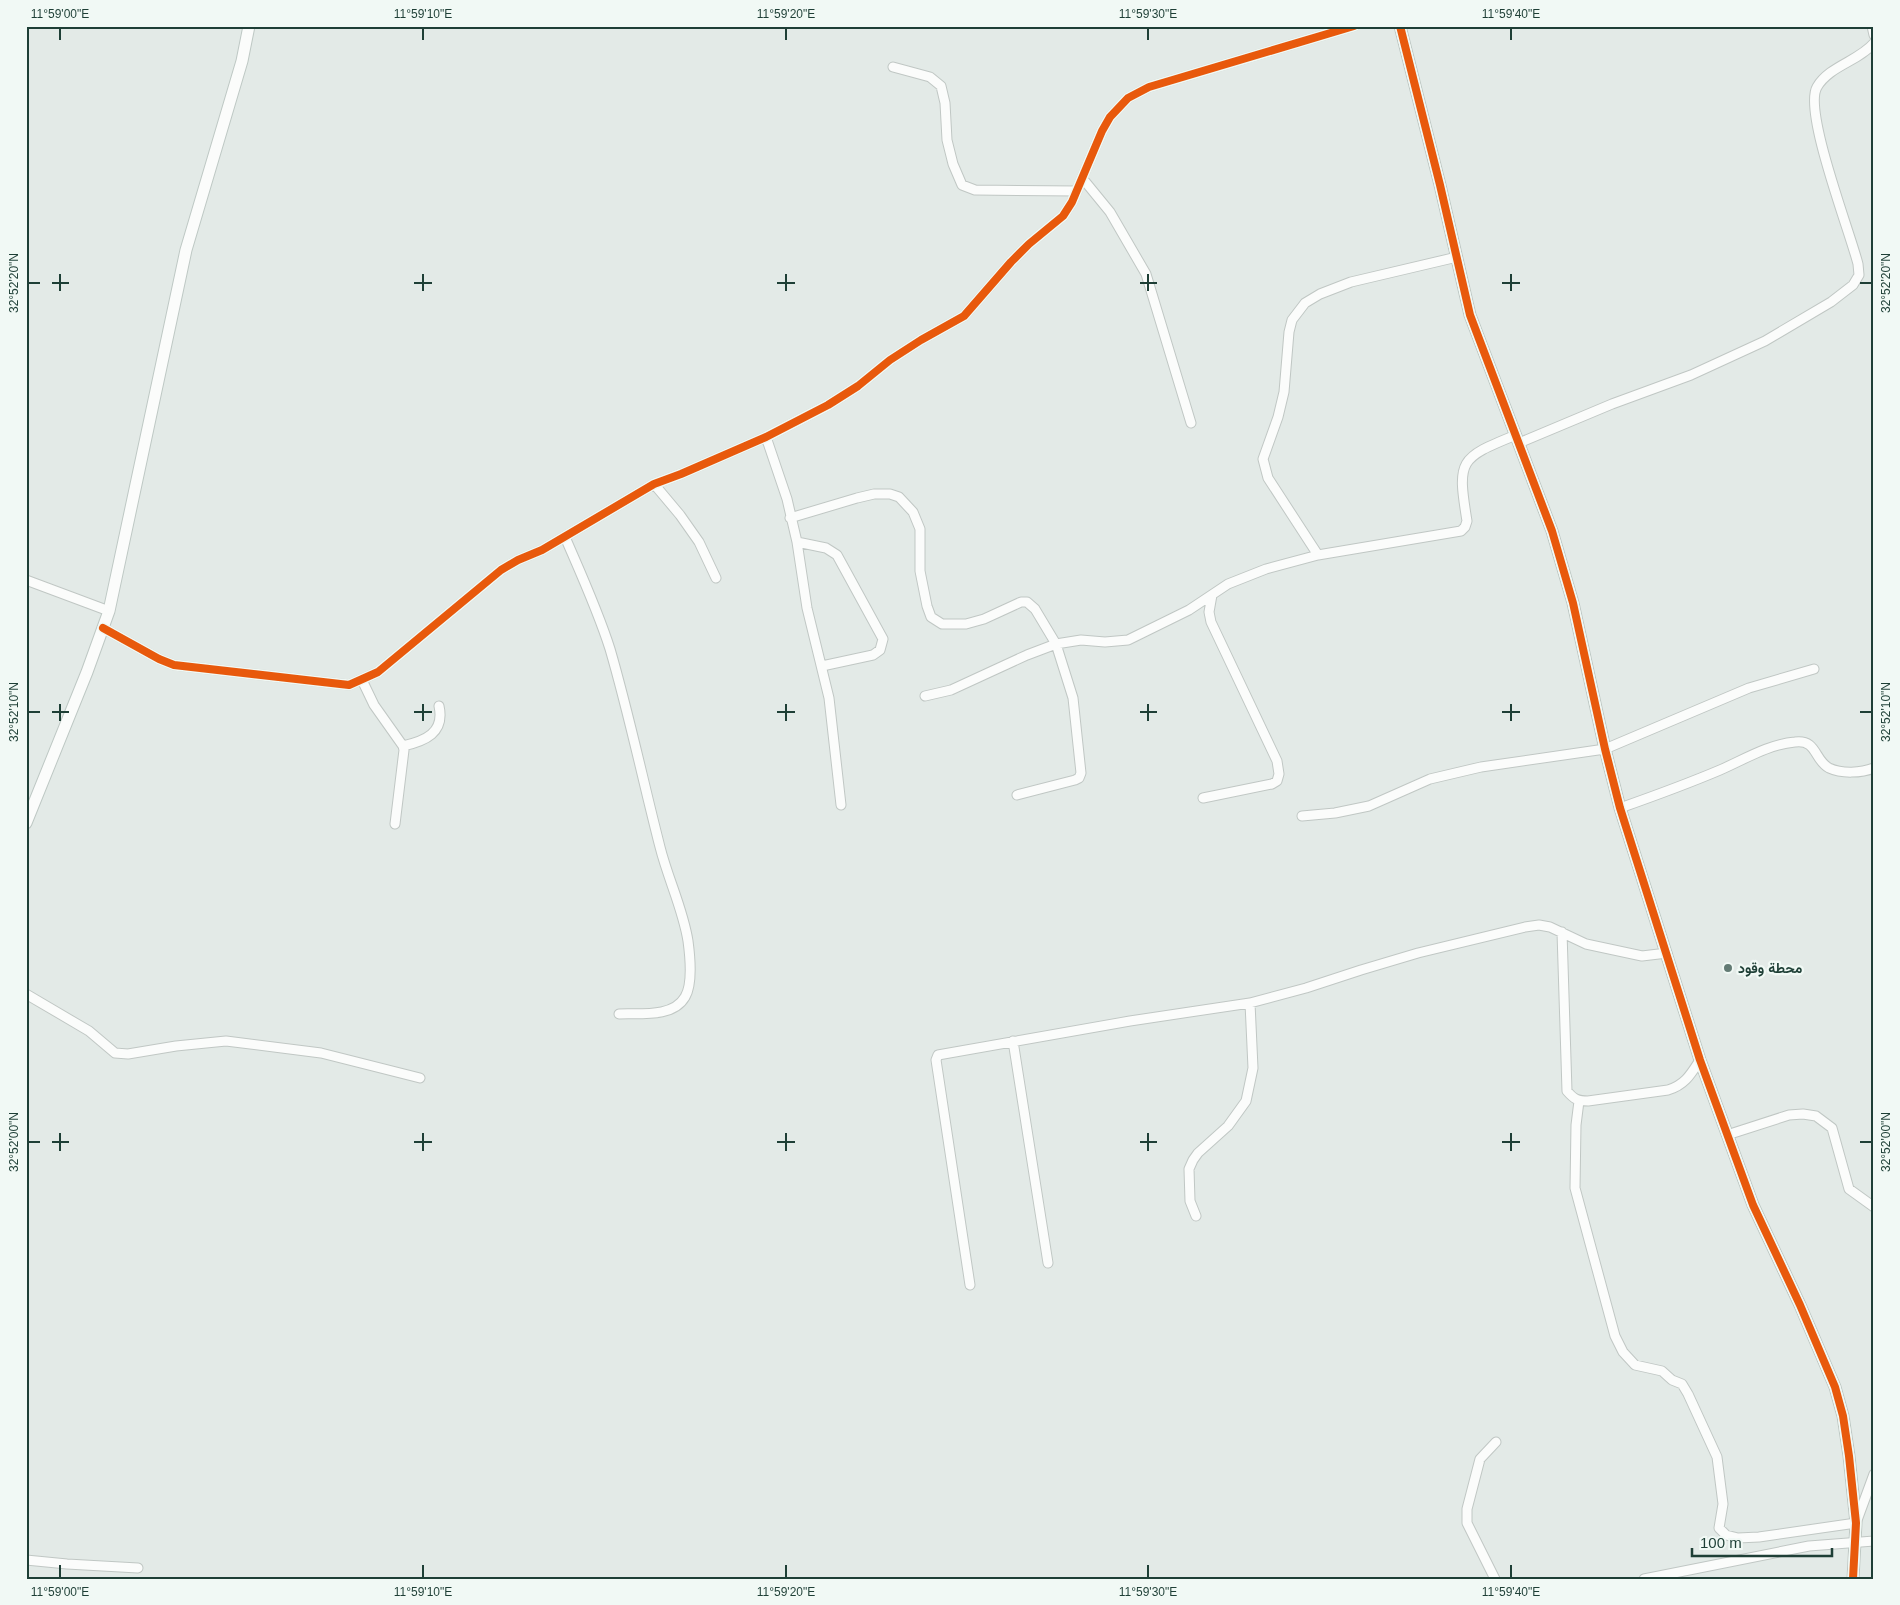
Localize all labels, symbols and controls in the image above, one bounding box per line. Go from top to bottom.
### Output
text: 11°59'00"E [31,7,89,21]
text: 11°59'10"E [394,7,452,21]
text: 11°59'20"E [757,7,815,21]
text: 11°59'30"E [1119,7,1177,21]
text: 11°59'40"E [1482,7,1540,21]
text: 32°52'20"N [7,253,21,313]
text: 32°52'20"N [1879,253,1893,313]
text: 32°52'10"N [7,682,21,742]
text: 32°52'10"N [1879,682,1893,742]
place label: محطة وقود [1738,960,1803,977]
marker: محطة وقود [1722,962,1734,974]
text: 32°52'00"N [7,1112,21,1172]
text: 32°52'00"N [1879,1112,1893,1172]
scale bar [1692,1525,1832,1557]
text: 100 m [1700,1534,1742,1551]
text: 11°59'00"E [31,1585,89,1599]
text: 11°59'10"E [394,1585,452,1599]
text: 11°59'20"E [757,1585,815,1599]
text: 11°59'30"E [1119,1585,1177,1599]
text: 11°59'40"E [1482,1585,1540,1599]

